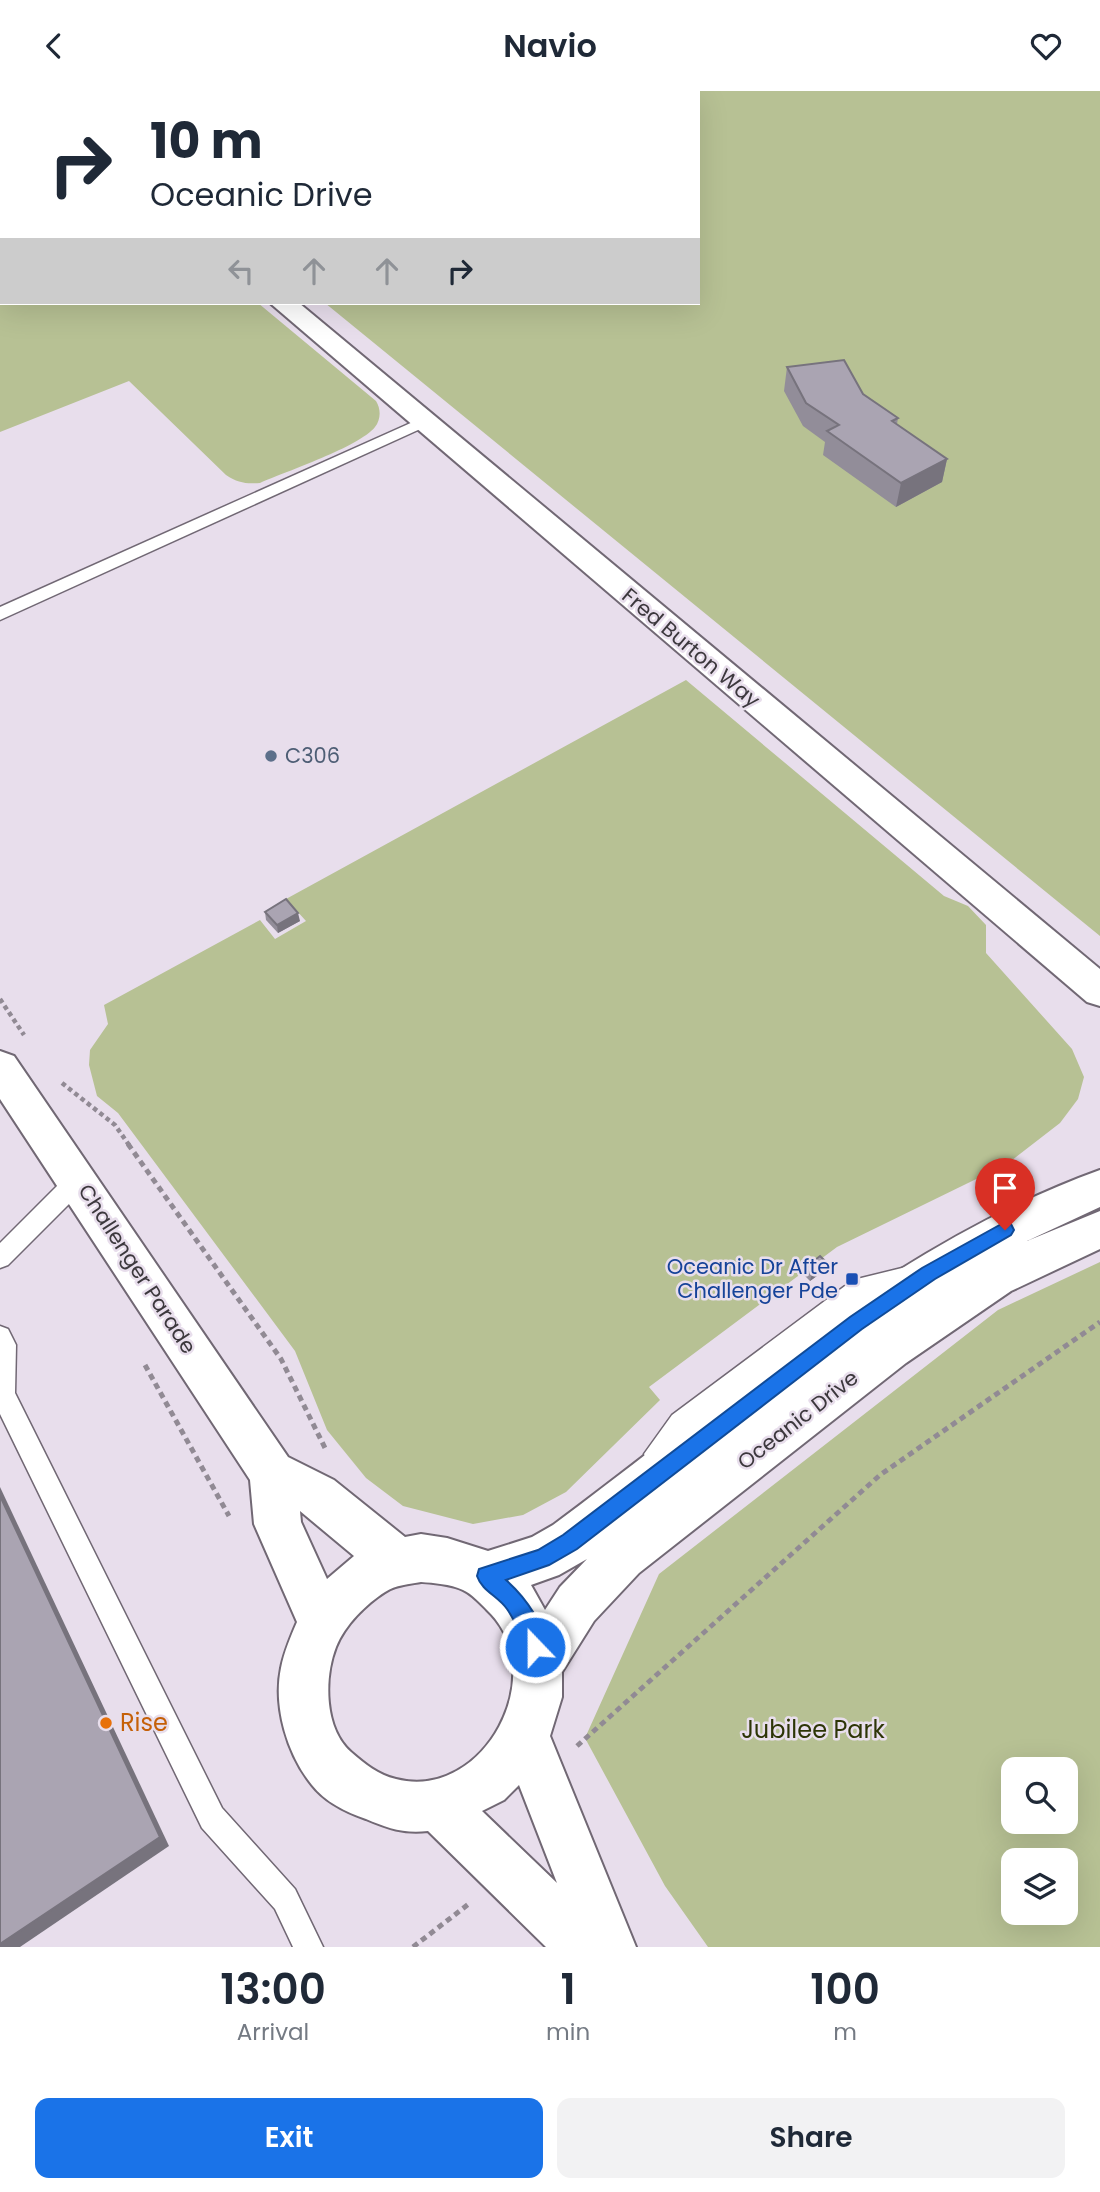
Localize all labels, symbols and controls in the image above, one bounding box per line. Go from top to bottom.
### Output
text: Navio [503,23,597,68]
icon: back [35,27,73,65]
icon: heart [1027,27,1065,65]
text: 10 m [150,107,263,175]
icon: right [35,119,126,210]
text: Oceanic Drive [150,172,373,217]
icon: left [222,252,260,290]
icon: ahead [295,252,333,290]
icon: ahead [368,252,406,290]
icon: right [441,252,479,290]
street label: Fred Burton Way [616,581,767,714]
place label: C306 [285,741,340,770]
marker: C306 [263,748,279,764]
pin [975,1158,1035,1230]
icon: arrive [986,1169,1024,1207]
street label: Challenger Parade [72,1178,203,1359]
place label: Oceanic Dr After Challenger Pde [667,1252,838,1305]
marker: Oceanic Dr After Challenger Pde [844,1271,860,1287]
street label: Oceanic Drive [731,1363,864,1476]
position arrow [498,1610,572,1684]
place label: Rise [120,1706,168,1739]
park label: Jubilee Park [741,1713,885,1746]
marker: Rise [98,1715,114,1731]
map controls [1001,1757,1078,1925]
button: search [1001,1757,1078,1834]
button: layers [1001,1848,1078,1925]
text: 13:00 [220,1960,326,2019]
text: 1 [560,1960,576,2019]
text: 100 [810,1960,880,2019]
text: Arrival [237,2016,309,2048]
text: min [546,2016,590,2048]
text: m [833,2016,857,2048]
button: Exit [35,2098,543,2178]
button: Share [557,2098,1065,2178]

